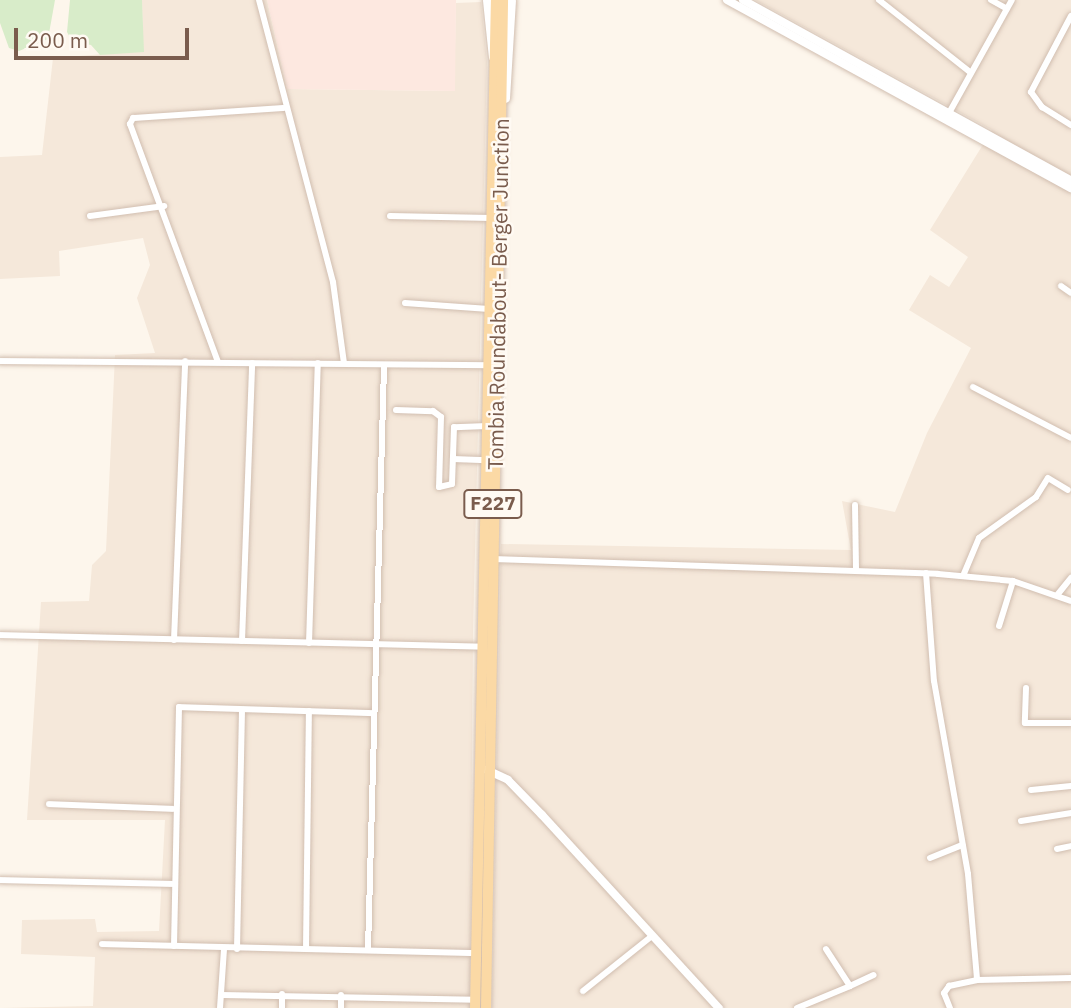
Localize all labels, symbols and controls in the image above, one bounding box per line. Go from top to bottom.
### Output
scale bar [18,14,192,58]
text: 200 m [27,26,88,54]
street label: Tombia Roundabout- Berger Junction [482,118,514,470]
road number: F227 [463,489,523,520]

